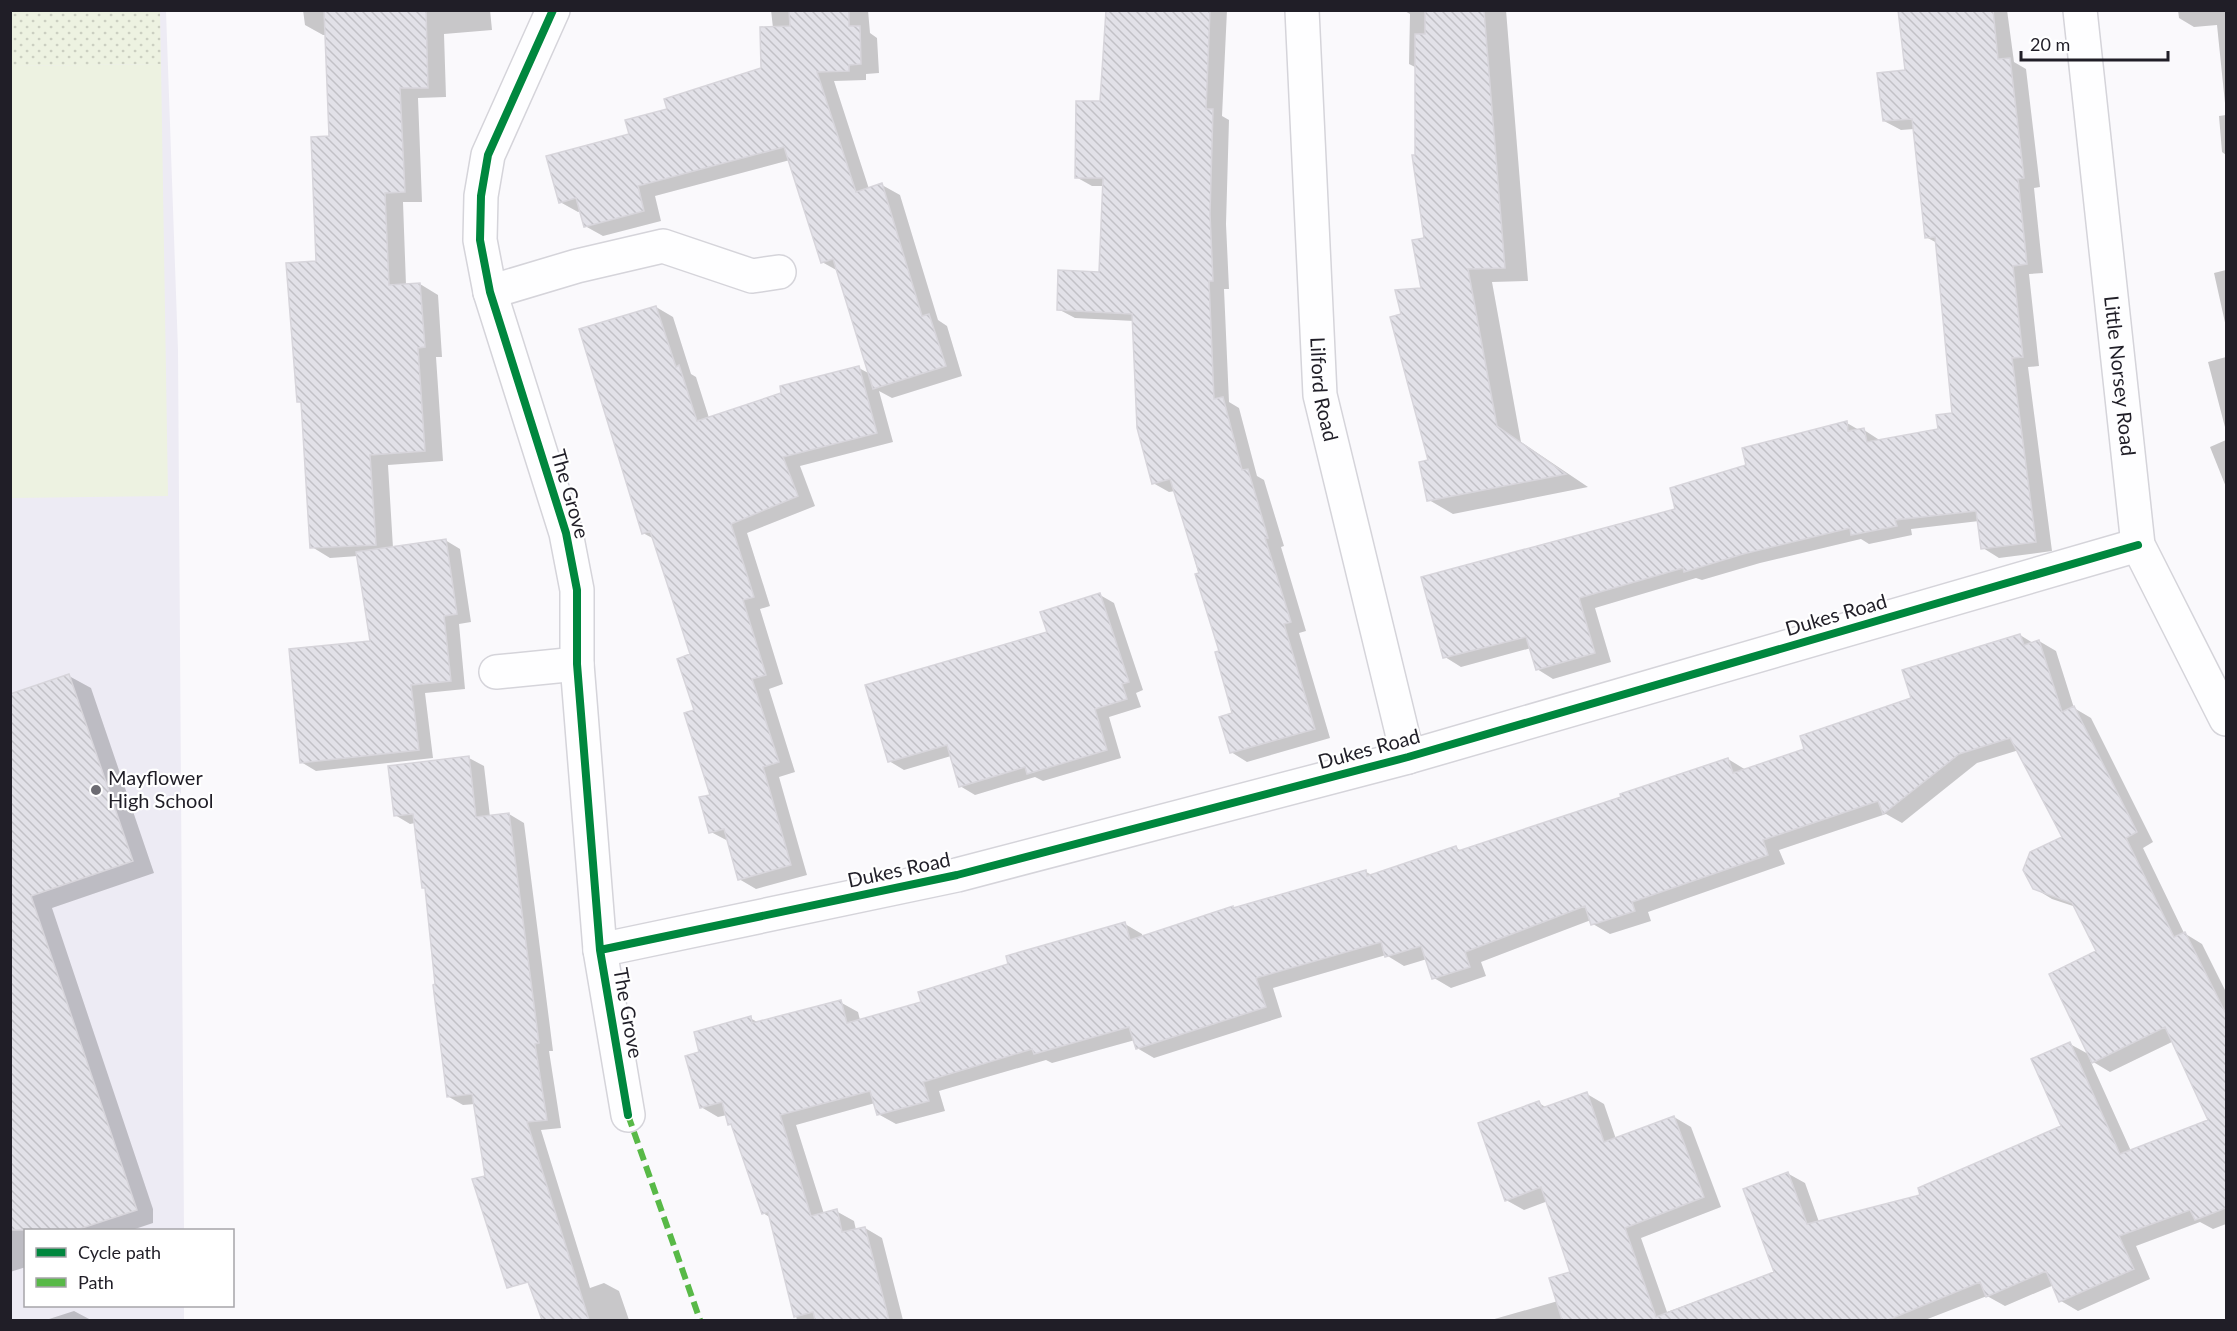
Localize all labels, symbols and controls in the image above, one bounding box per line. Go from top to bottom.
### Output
scale bar [2021,24,2168,62]
text: 20 m [2030,33,2070,55]
street label: Little Norsey Road [2100,294,2141,457]
street label: Lilford Road [1306,336,1344,444]
street label: The Grove [547,446,595,541]
street label: Dukes Road [1782,588,1889,640]
street label: Dukes Road [1315,723,1422,773]
place label: Mayflower High School [108,765,214,812]
marker: Mayflower High School [89,783,103,797]
street label: Dukes Road [845,846,952,892]
street label: The Grove [609,966,649,1060]
legend [24,1229,234,1307]
text: Cycle path [78,1241,161,1263]
text: Path [78,1271,114,1293]

